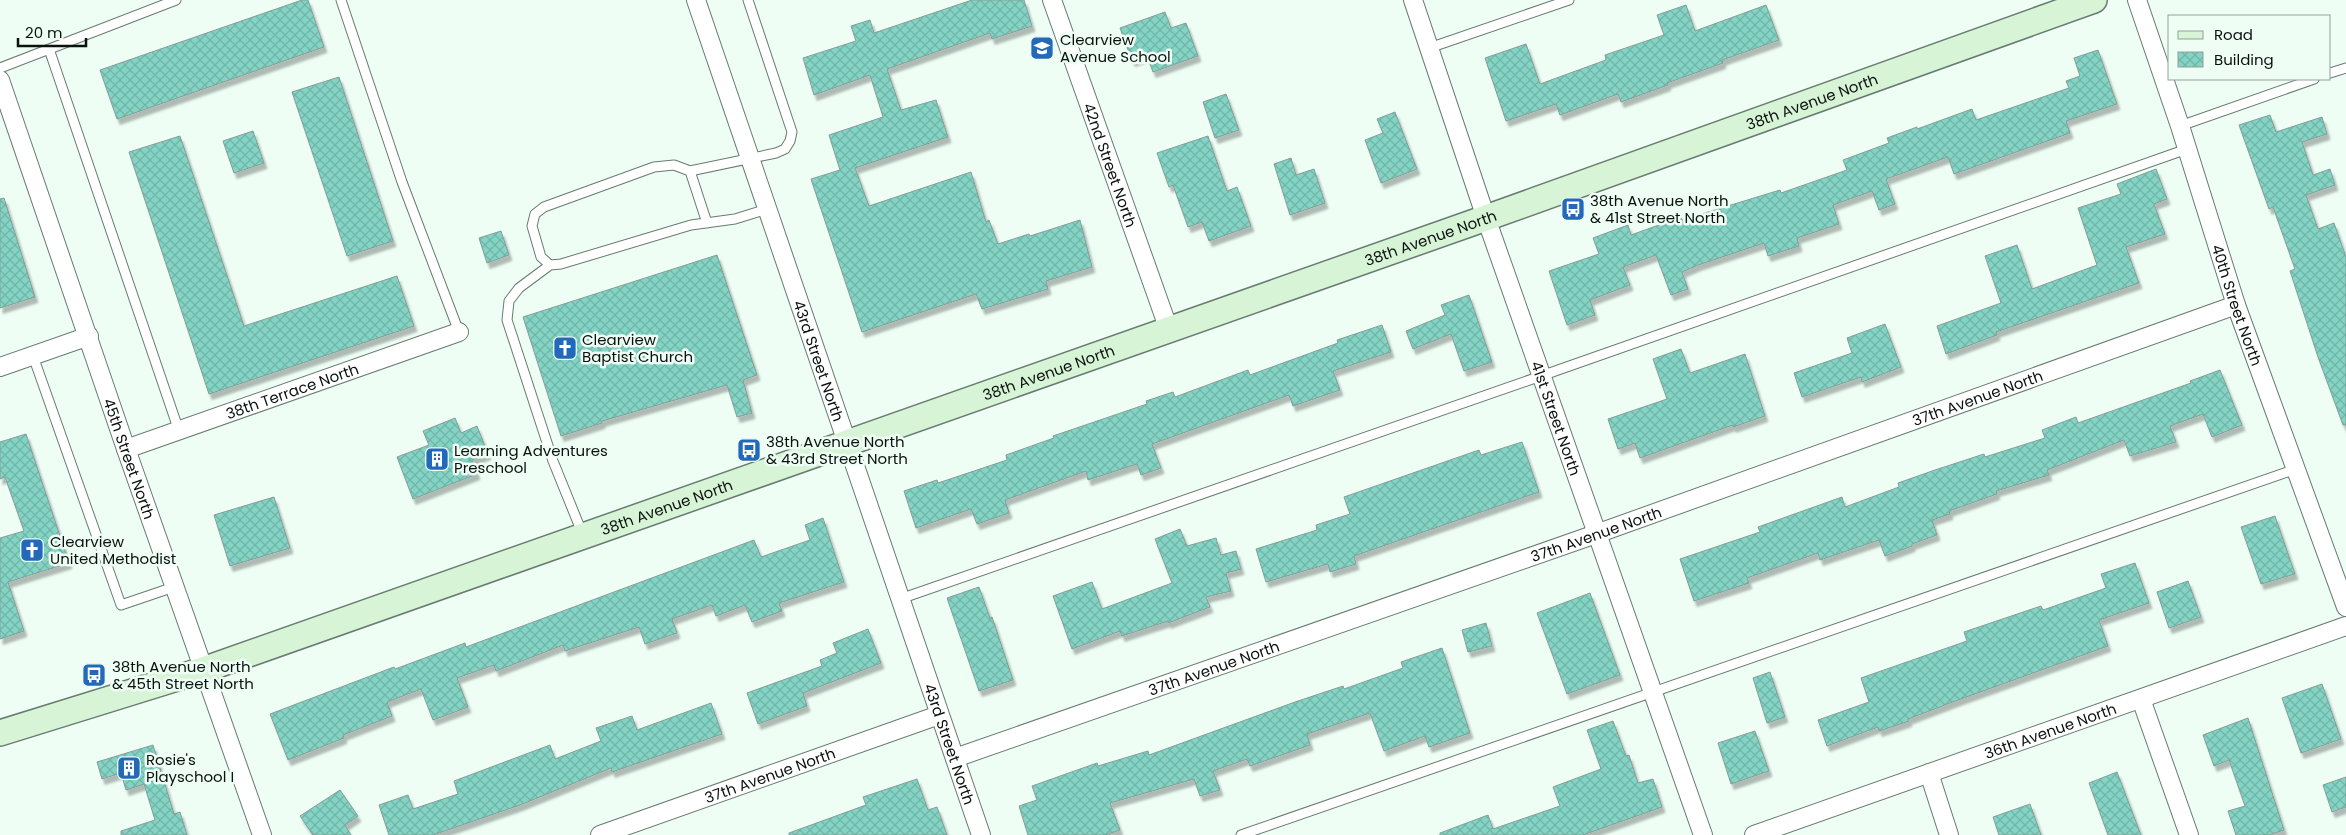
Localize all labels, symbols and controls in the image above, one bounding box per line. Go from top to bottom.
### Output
scale bar [18,15,85,47]
legend [2168,15,2331,80]
text: 20 m [25,22,63,43]
text: Road [2214,24,2253,45]
place label: Clearview Avenue School [1060,29,1171,67]
school or university icon: Clearview Avenue School [1029,35,1055,61]
text: Building [2214,49,2274,70]
street label: 38th Avenue North [1743,68,1881,134]
street label: 42nd Street North [1079,100,1142,230]
place label: 38th Avenue North & 41st Street North [1590,190,1729,228]
bus stop icon: 38th Avenue North & 41st Street North [1560,196,1586,222]
street label: 38th Avenue North [1362,205,1499,270]
street label: 40th Street North [2207,242,2268,368]
street label: 43rd Street North [789,297,850,424]
place label: Clearview Baptist Church [582,329,693,367]
church icon: Clearview Baptist Church [552,335,578,361]
street label: 38th Avenue North [980,339,1117,405]
street label: 38th Terrace North [223,358,361,424]
street label: 41st Street North [1526,358,1586,478]
street label: 37th Avenue North [1909,365,2046,431]
street label: 45th Street North [99,395,160,522]
place label: 38th Avenue North & 43rd Street North [766,431,908,469]
bus stop icon: 38th Avenue North & 43rd Street North [736,437,762,463]
place label: Learning Adventures Preschool [454,440,608,478]
building icon: Learning Adventures Preschool [424,446,450,472]
street label: 38th Avenue North [598,474,735,540]
street label: 37th Avenue North [1528,501,1664,567]
place label: Clearview United Methodist [50,531,176,569]
church icon: Clearview United Methodist [19,537,45,563]
street label: 37th Avenue North [1145,635,1282,700]
place label: 38th Avenue North & 45th Street North [112,656,254,694]
bus stop icon: 38th Avenue North & 45th Street North [81,662,107,688]
street label: 43rd Street North [919,680,980,807]
street label: 36th Avenue North [1981,697,2119,763]
street label: 37th Avenue North [701,742,838,808]
place label: Rosie's Playschool I [146,749,234,787]
building icon: Rosie's Playschool I [116,755,142,781]

